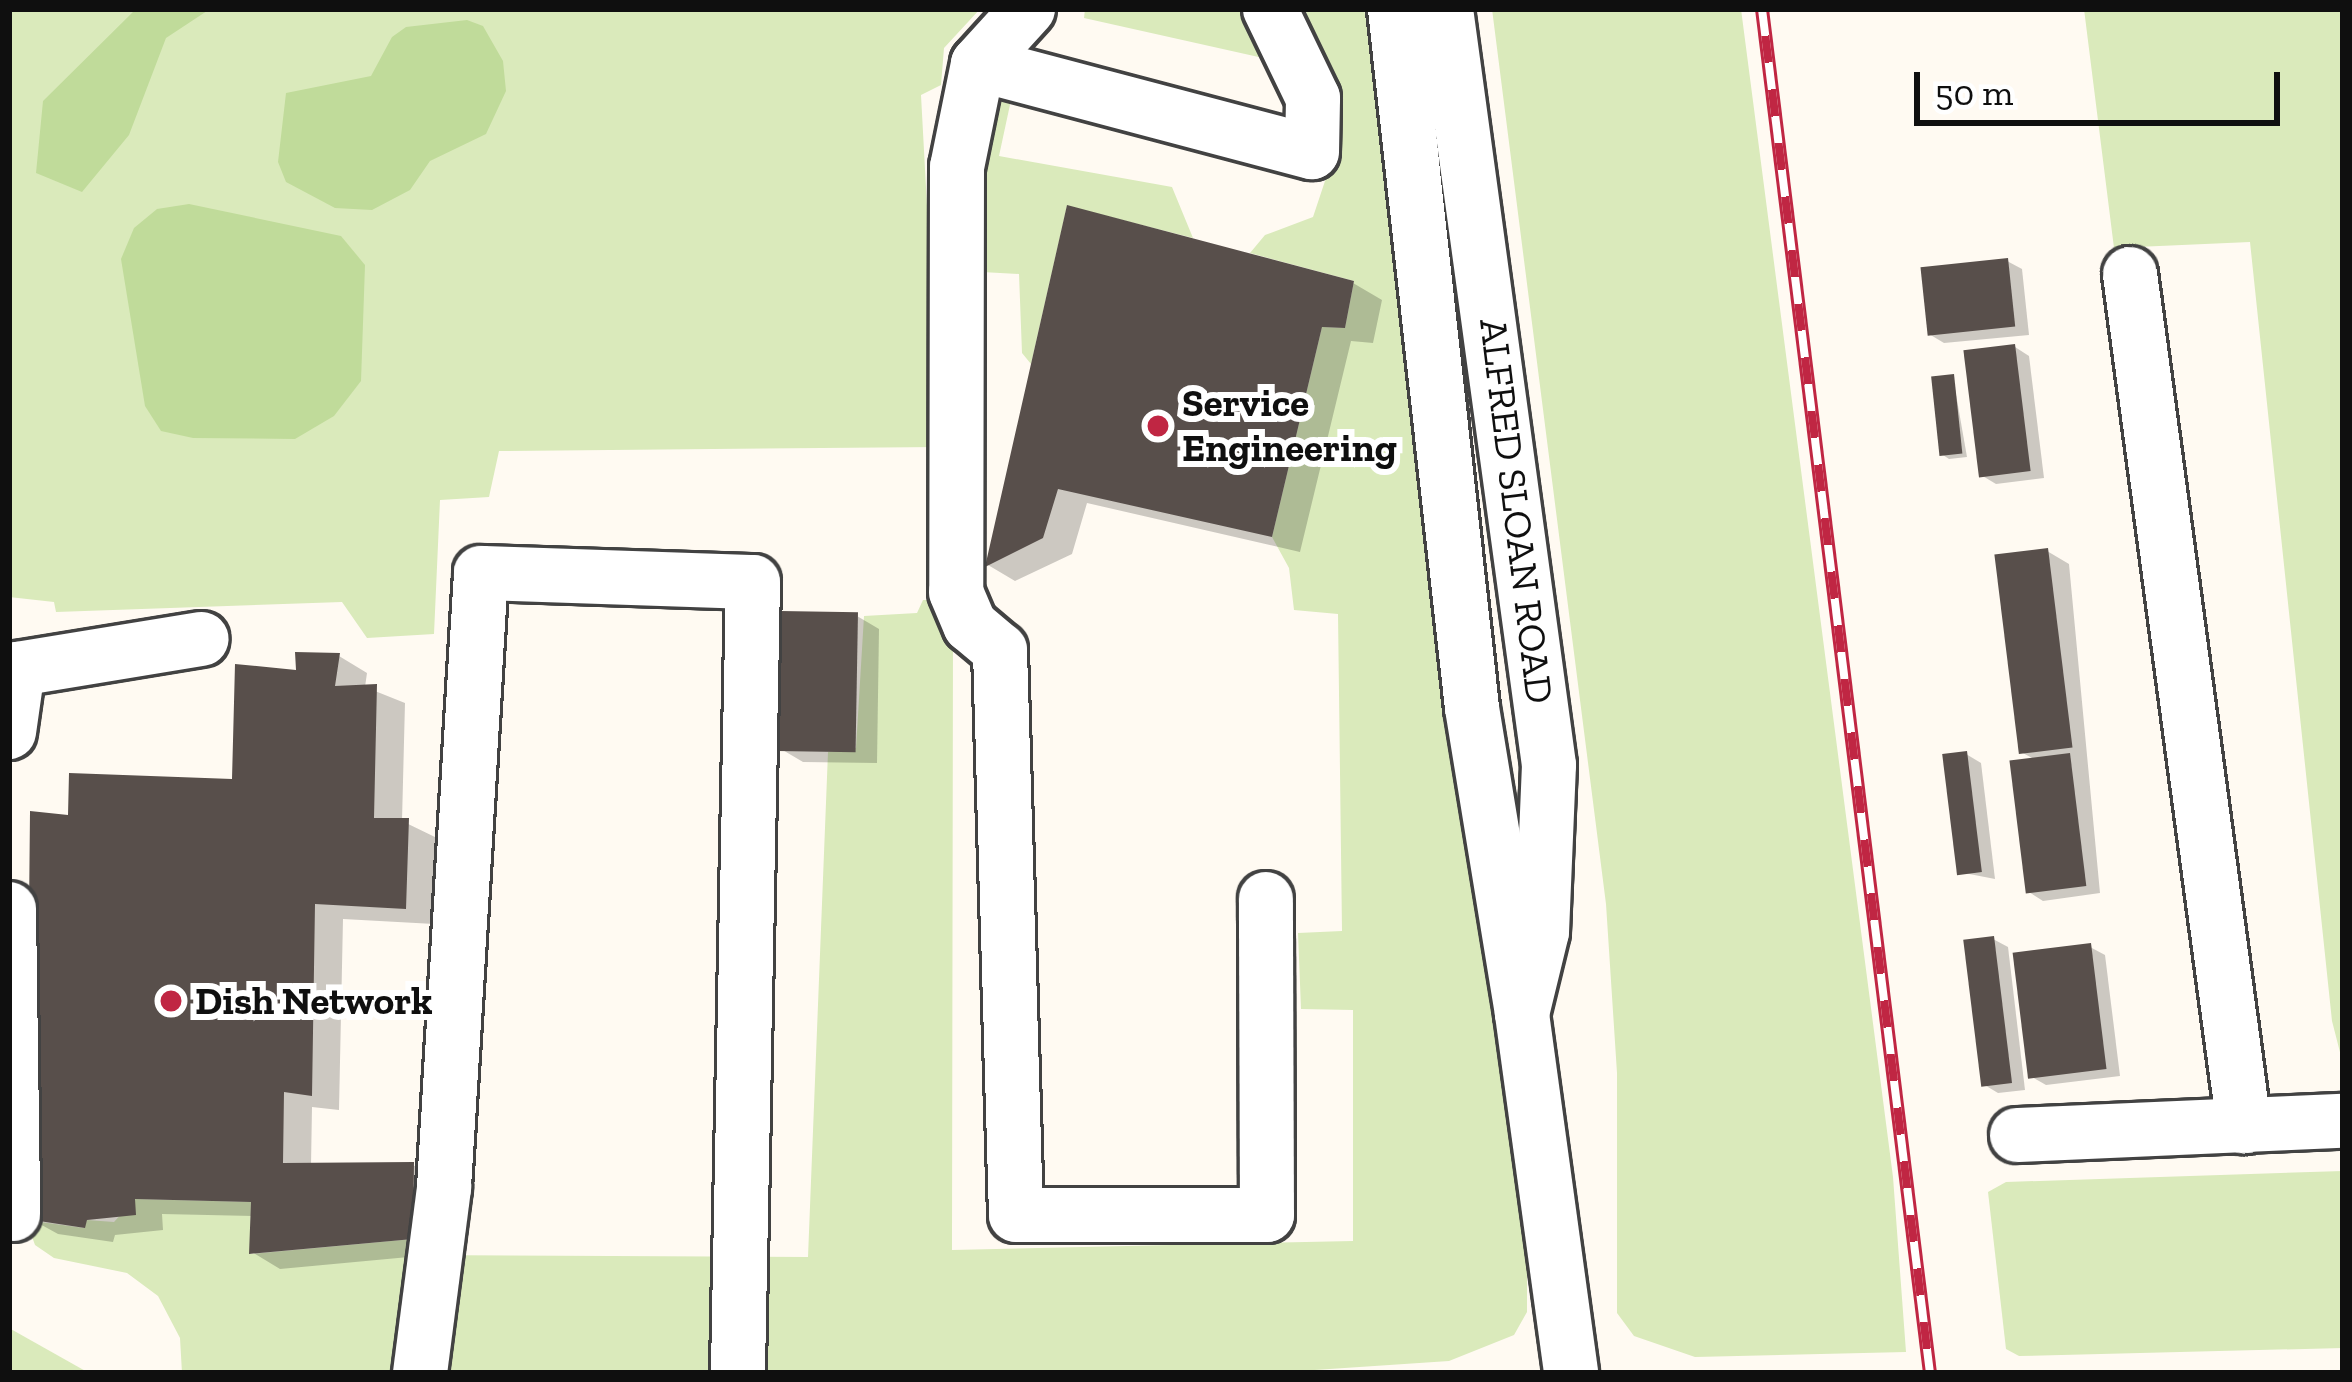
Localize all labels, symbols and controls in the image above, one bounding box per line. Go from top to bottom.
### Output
scale bar [1920,48,2286,122]
text: 50 m [1935,71,2013,114]
street label: ALFRED SLOAN ROAD [1469,316,1563,706]
place label: Service Engineering [1182,381,1397,472]
marker: Service Engineering [1145,413,1171,439]
place label: Dish Network [195,978,433,1024]
marker: Dish Network [158,988,184,1014]

